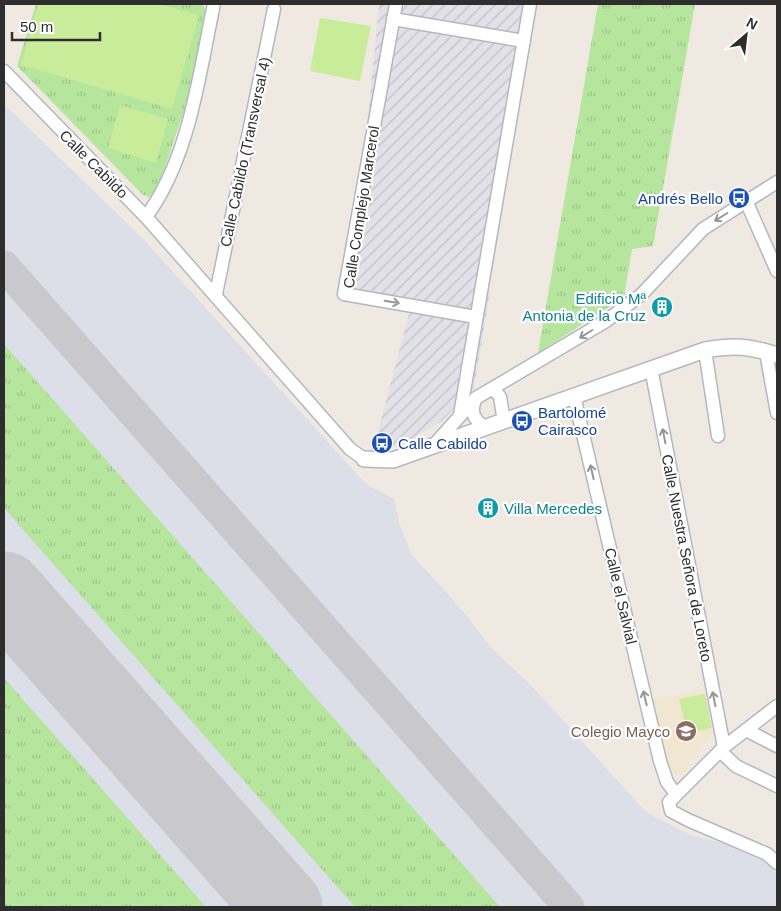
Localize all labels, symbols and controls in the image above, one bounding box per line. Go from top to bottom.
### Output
scale bar [12,10,100,42]
north arrow [721,10,771,60]
text: N [744,14,760,33]
text: 50 m [20,18,53,35]
street label: Calle Cabildo (Transversal 4) [217,56,273,248]
street label: Calle Complejo Marcerol [340,125,382,289]
street label: Calle Cabildo [56,126,132,202]
bus stop icon: Andrés Bello [727,186,751,210]
place label: Andrés Bello [638,190,723,207]
one-way arrow [715,212,729,222]
place label: Edificio Mª Antonia de la Cruz [523,290,646,324]
building icon: Edificio Mª Antonia de la Cruz [650,295,674,319]
one-way arrow [384,298,400,308]
one-way arrow [579,329,593,339]
place label: Bartolomé Cairasco [538,404,606,438]
bus stop icon: Bartolomé Cairasco [510,409,534,433]
one-way arrow [658,429,668,445]
bus stop icon: Calle Cabildo [370,431,394,455]
place label: Calle Cabildo [398,435,487,452]
street label: Calle Nuestra Señora de Loreto [659,453,715,663]
one-way arrow [587,465,596,481]
building icon: Villa Mercedes [476,496,500,520]
place label: Villa Mercedes [504,500,602,517]
street label: Calle el Salvial [602,546,640,646]
one-way arrow [640,691,649,707]
one-way arrow [709,691,719,707]
school or university icon: Colegio Mayco [674,719,698,743]
place label: Colegio Mayco [571,723,670,740]

